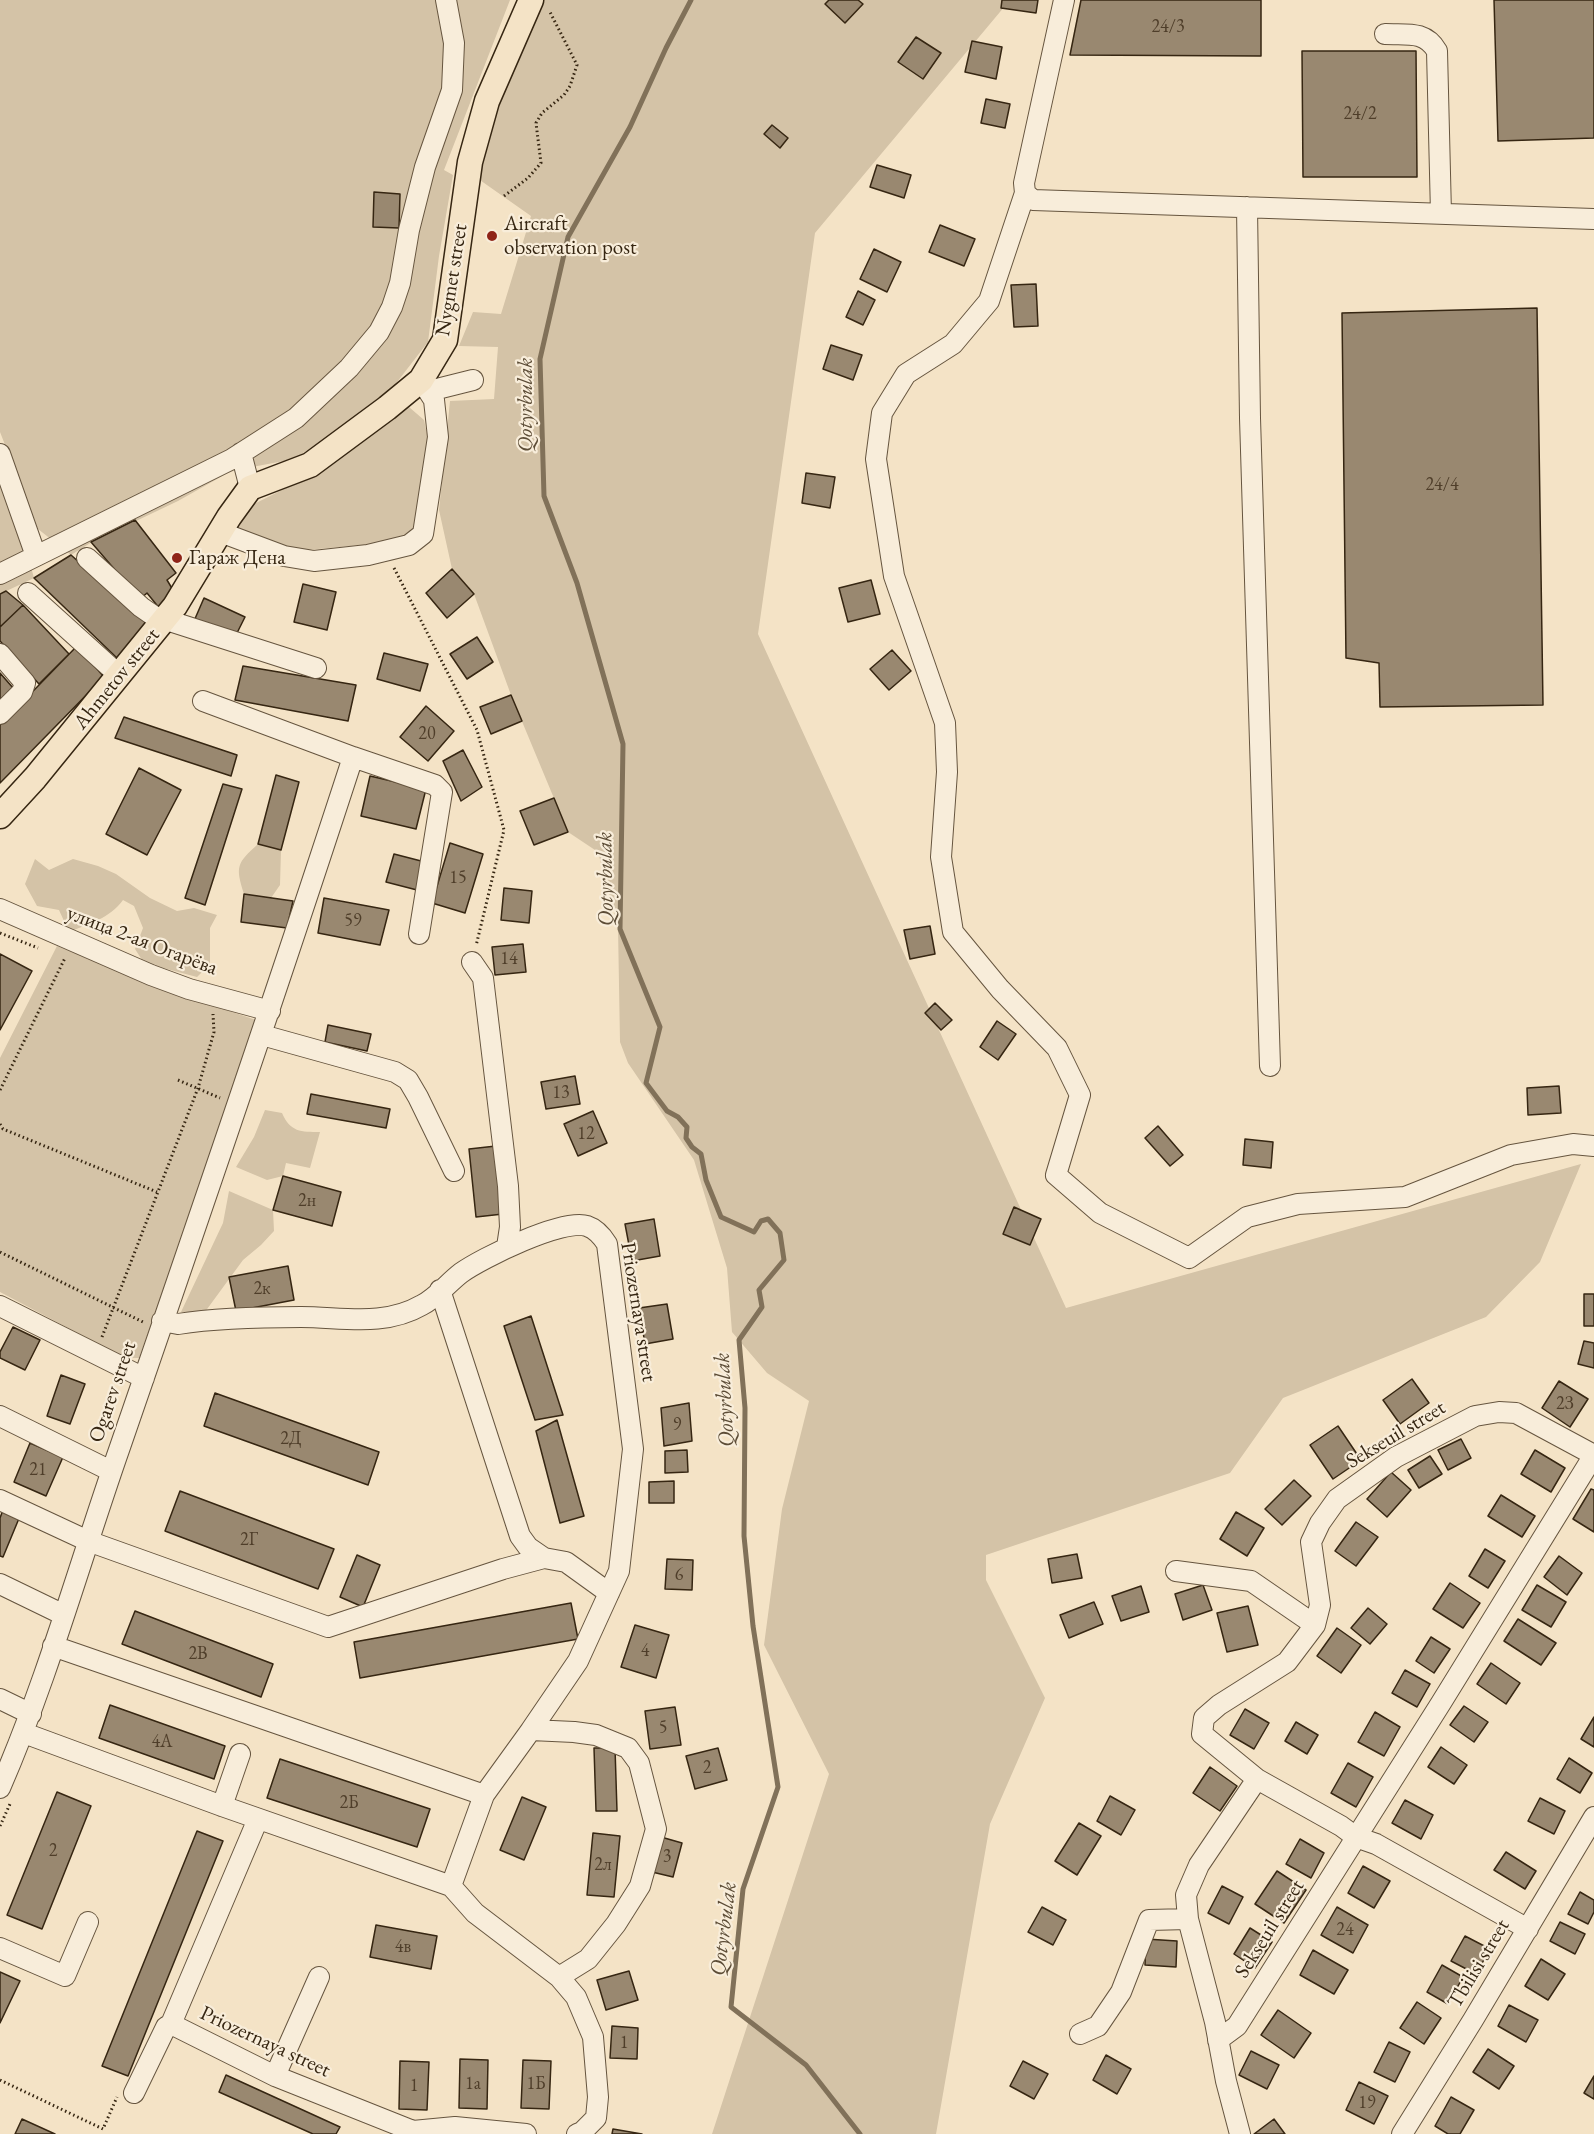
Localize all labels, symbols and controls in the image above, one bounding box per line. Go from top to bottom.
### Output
house number: 24/3 [1151,16,1185,38]
house number: 24/2 [1343,103,1377,125]
place label: Aircraft observation post [504,211,637,261]
street label: Nygmet street [431,222,473,338]
marker: Aircraft observation post [485,229,499,243]
water label: Qotyrbulak [513,358,539,452]
house number: 24/4 [1425,474,1459,496]
place label: Гараж Дена [189,545,286,571]
marker: Гараж Дена [170,551,184,565]
street label: Ahmetov street [68,623,166,735]
house number: 20 [418,723,436,745]
water label: Qotyrbulak [592,832,620,926]
house number: 15 [449,867,467,889]
street label: улица 2-ая Огарёва [63,901,221,981]
house number: 59 [344,910,362,932]
house number: 14 [500,948,518,970]
house number: 13 [552,1082,570,1104]
house number: 12 [577,1123,595,1145]
house number: 2н [298,1190,316,1212]
street label: Priozernaya street [615,1240,661,1384]
house number: 2к [253,1278,271,1300]
street label: Ogarev street [84,1338,142,1446]
water label: Qotyrbulak [709,1352,741,1448]
house number: 2З [1556,1393,1574,1415]
street label: Sekseuil street [1342,1396,1450,1474]
house number: 9 [673,1414,681,1436]
house number: 2Д [280,1428,302,1450]
house number: 21 [29,1459,47,1481]
house number: 2Г [240,1529,258,1551]
house number: 6 [675,1564,683,1586]
house number: 4 [641,1640,649,1662]
house number: 2В [188,1643,208,1665]
house number: 5 [659,1717,667,1739]
house number: 4А [151,1731,173,1753]
house number: 2 [703,1757,711,1779]
house number: 2Б [339,1792,359,1814]
house number: 2 [49,1840,57,1862]
house number: 3 [663,1846,671,1868]
house number: 2л [594,1854,612,1876]
street label: Sekseuil street [1230,1875,1310,1983]
water label: Qotyrbulak [705,1880,743,1978]
street label: Tbilisi street [1443,1915,1515,2013]
house number: 24 [1336,1919,1354,1941]
house number: 4в [395,1936,411,1958]
street label: Priozernaya street [196,2001,334,2083]
house number: 1 [620,2032,628,2054]
house number: 1а [465,2073,481,2095]
house number: 1Б [526,2073,546,2095]
house number: 1 [410,2075,418,2097]
house number: 19 [1358,2092,1376,2114]

